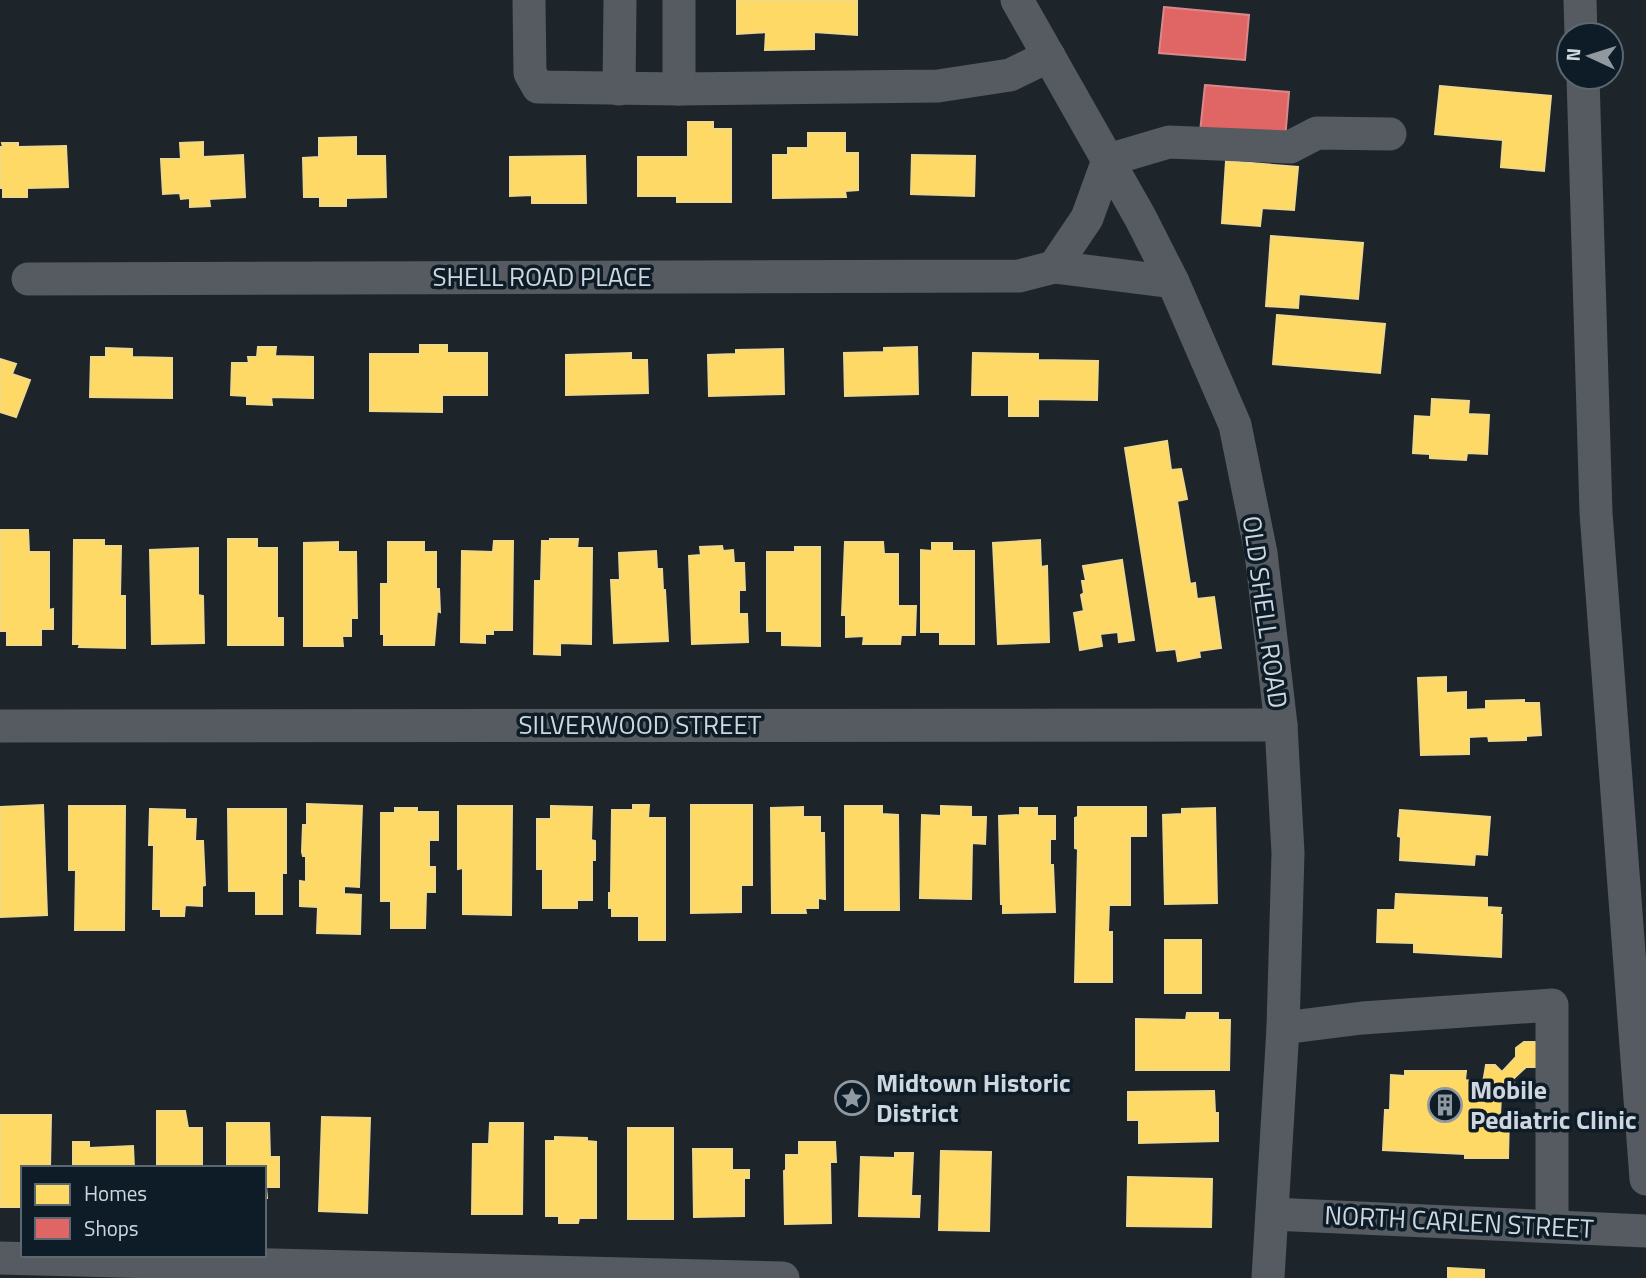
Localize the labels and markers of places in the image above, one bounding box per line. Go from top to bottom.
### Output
place label: Midtown Historic District [876,1063,1071,1132]
place label: Mobile Pediatric Clinic [1470,1070,1637,1139]
place icon: Midtown Historic District [833,1079,871,1117]
building icon: Mobile Pediatric Clinic [1426,1086,1464,1124]

